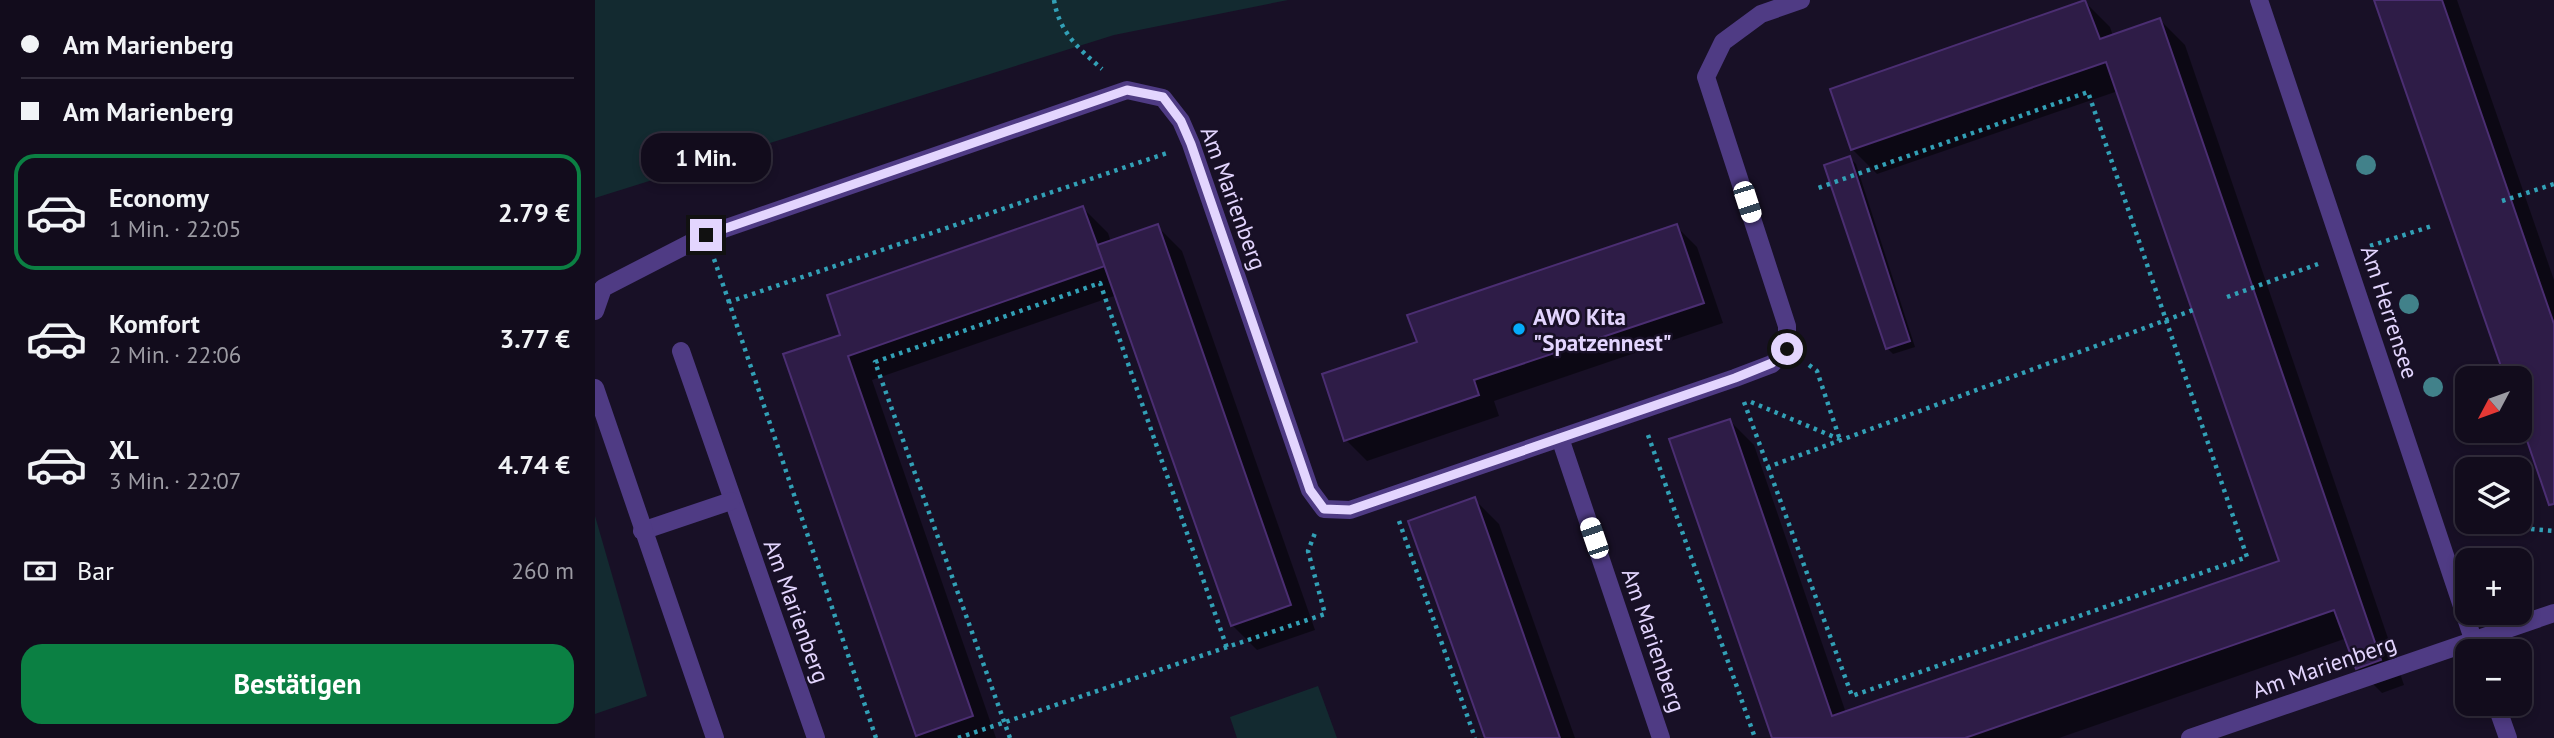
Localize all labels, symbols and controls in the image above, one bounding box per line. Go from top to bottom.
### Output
text: Am Marienberg [63,28,234,61]
text: Am Marienberg [63,95,234,128]
street label: Am Marienberg [1195,122,1273,274]
callout: 1 Min. [641,134,771,182]
text: 1 Min. [675,143,737,172]
car [1731,179,1764,225]
icon: car [25,181,88,244]
text: Economy [109,181,209,214]
text: 2.79 € [498,196,570,229]
text: 1 Min. · 22:05 [109,214,241,243]
route end [690,219,722,251]
street label: Am Herrensee [2355,242,2425,382]
place label: AWO Kita "Spatzennest" [1533,302,1672,357]
icon: car [25,307,88,370]
text: Komfort [109,307,200,340]
marker: AWO Kita "Spatzennest" [1511,321,1527,337]
text: 3.77 € [499,322,570,355]
route start [1771,333,1803,365]
text: 2 Min. · 22:06 [109,340,241,369]
north arrow [2455,366,2532,443]
map controls [2455,366,2532,716]
icon: car [25,433,88,496]
text: XL [109,433,139,466]
text: 4.74 € [498,448,570,481]
button: layers [2455,457,2532,534]
text: 3 Min. · 22:07 [109,466,241,495]
car [1578,515,1611,561]
street label: Am Marienberg [758,535,836,687]
button: + [2455,548,2532,625]
icon: cash [21,552,59,590]
text: Bar [77,554,114,587]
text: 260 m [512,556,574,585]
street label: Am Marienberg [1616,564,1692,716]
street label: Am Marienberg [2248,628,2400,704]
button: − [2455,639,2532,716]
button: Bestätigen [21,644,574,724]

